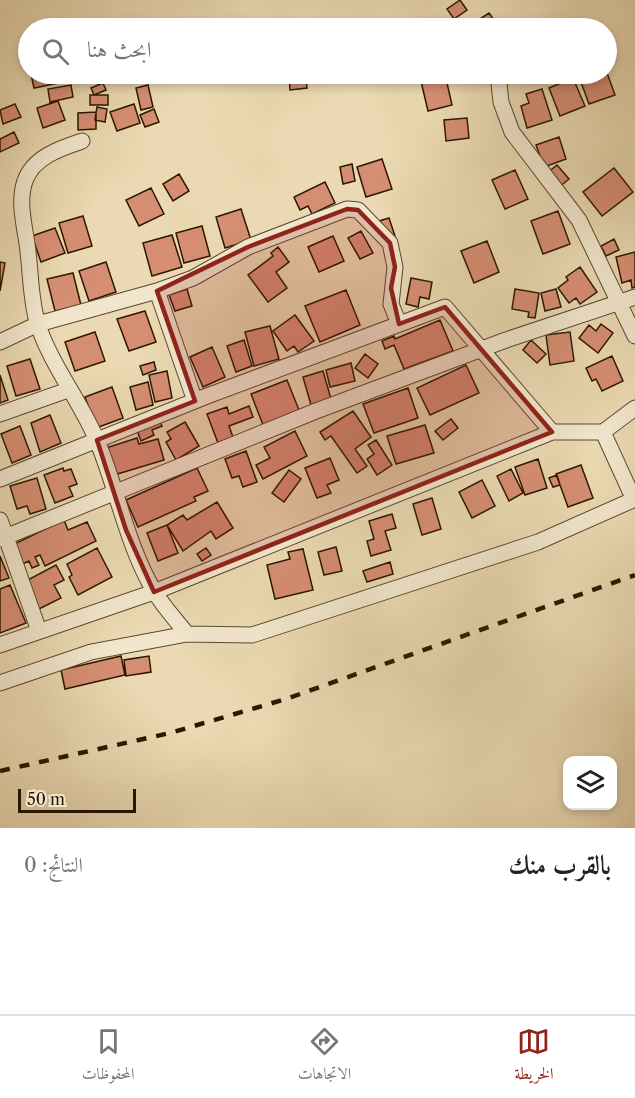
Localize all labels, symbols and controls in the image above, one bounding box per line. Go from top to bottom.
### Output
search box [18,18,617,84]
icon: search [39,35,72,68]
text: ابحث هنا [87,36,152,63]
map controls [563,756,617,810]
button: layers [563,756,617,810]
scale bar [18,786,136,814]
text: 50 m [27,789,65,809]
text: بالقرب منك [508,849,611,881]
text: النتائج: 0 [24,853,83,877]
tab: المحفوظات [82,1025,134,1089]
tab: الاتجاهات [298,1025,351,1089]
tab: الخريطة [514,1025,553,1089]

